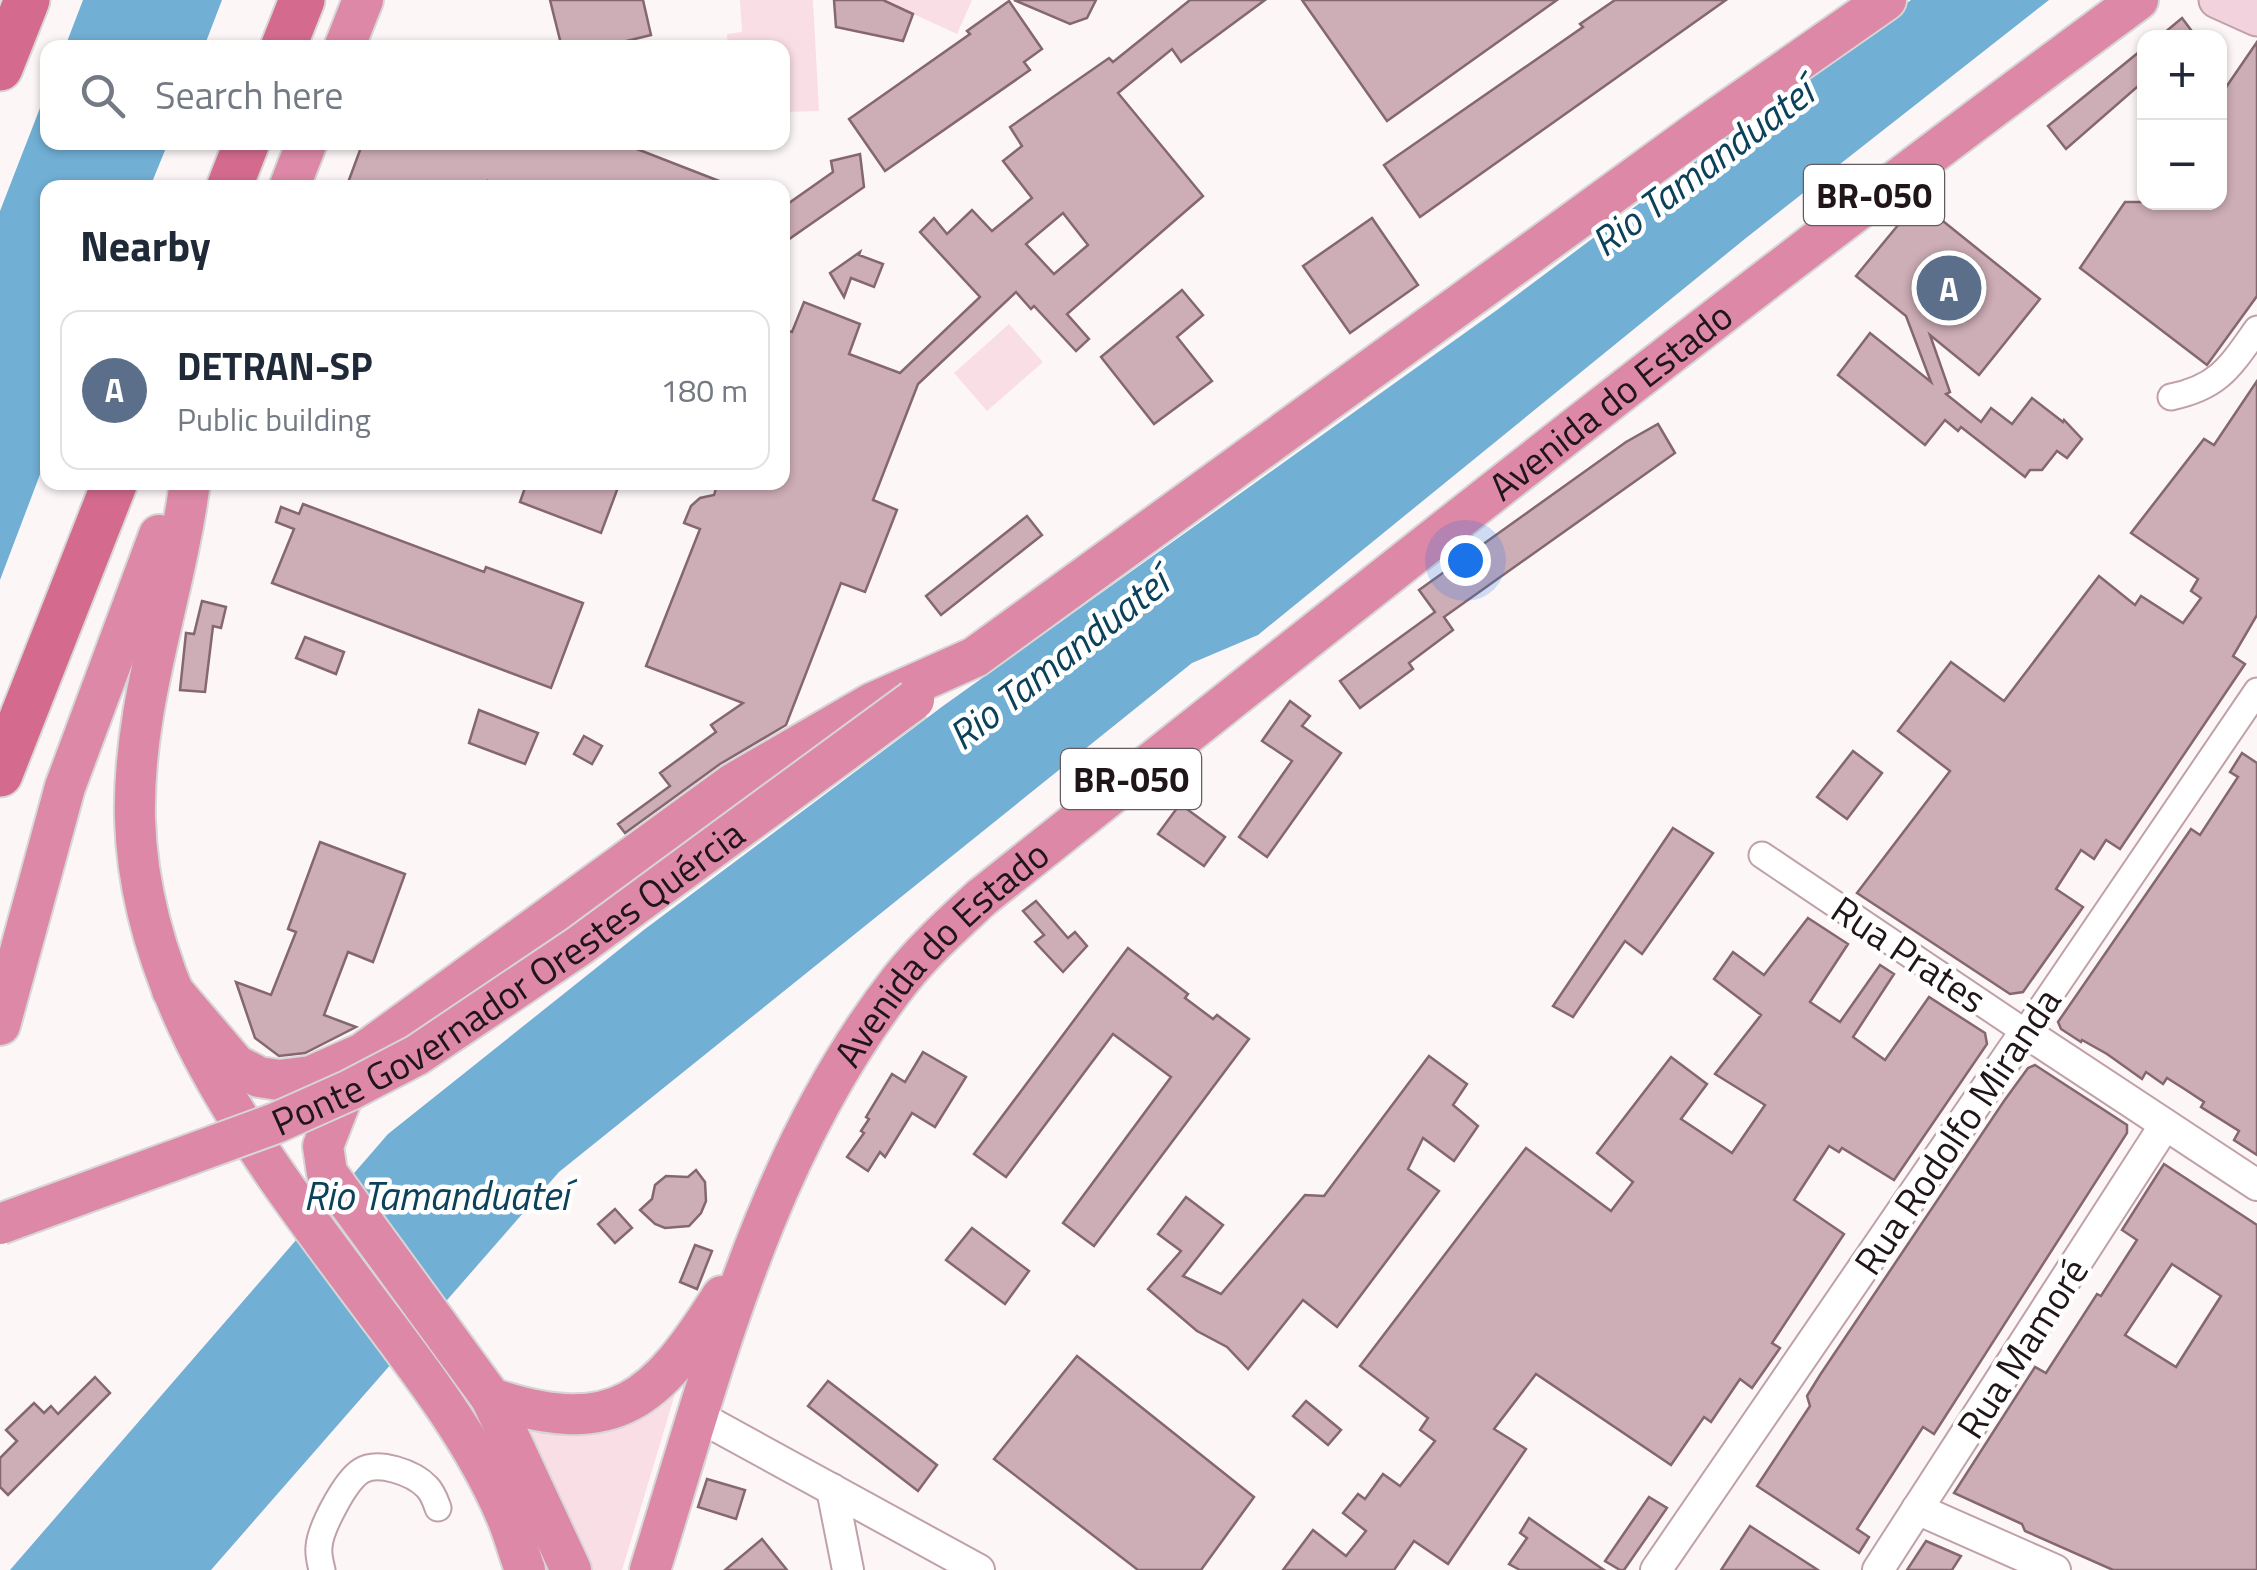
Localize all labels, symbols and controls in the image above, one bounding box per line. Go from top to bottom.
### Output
map controls [2137,30,2227,210]
button: + [2137,30,2227,120]
search box [40,40,790,150]
water label: Rio Tamanduateí [1578,58,1833,271]
text: Search here [155,66,343,124]
icon: search [75,68,130,123]
button: − [2137,120,2227,210]
road number: BR-050 [1804,165,1944,225]
text: Nearby [80,213,211,277]
pin: A [1916,250,1982,326]
street label: Avenida do Estado [1476,287,1745,514]
text: DETRAN-SP [177,337,373,395]
text: A [105,366,124,414]
text: 180 m [660,366,748,414]
text: Public building [177,395,371,443]
your location [1440,535,1491,586]
water label: Rio Tamanduateí [935,548,1188,765]
road number: BR-050 [1061,749,1201,809]
street label: Ponte Governador Orestes Quércia [262,805,756,1150]
street label: Avenida do Estado [819,826,1061,1078]
street label: Rua Prates [1820,881,1998,1027]
street label: Rua Rodolfo Miranda [1839,976,2075,1286]
water label: Rio Tamanduateí [303,1165,577,1226]
street label: Rua Mamoré [1942,1246,2102,1450]

